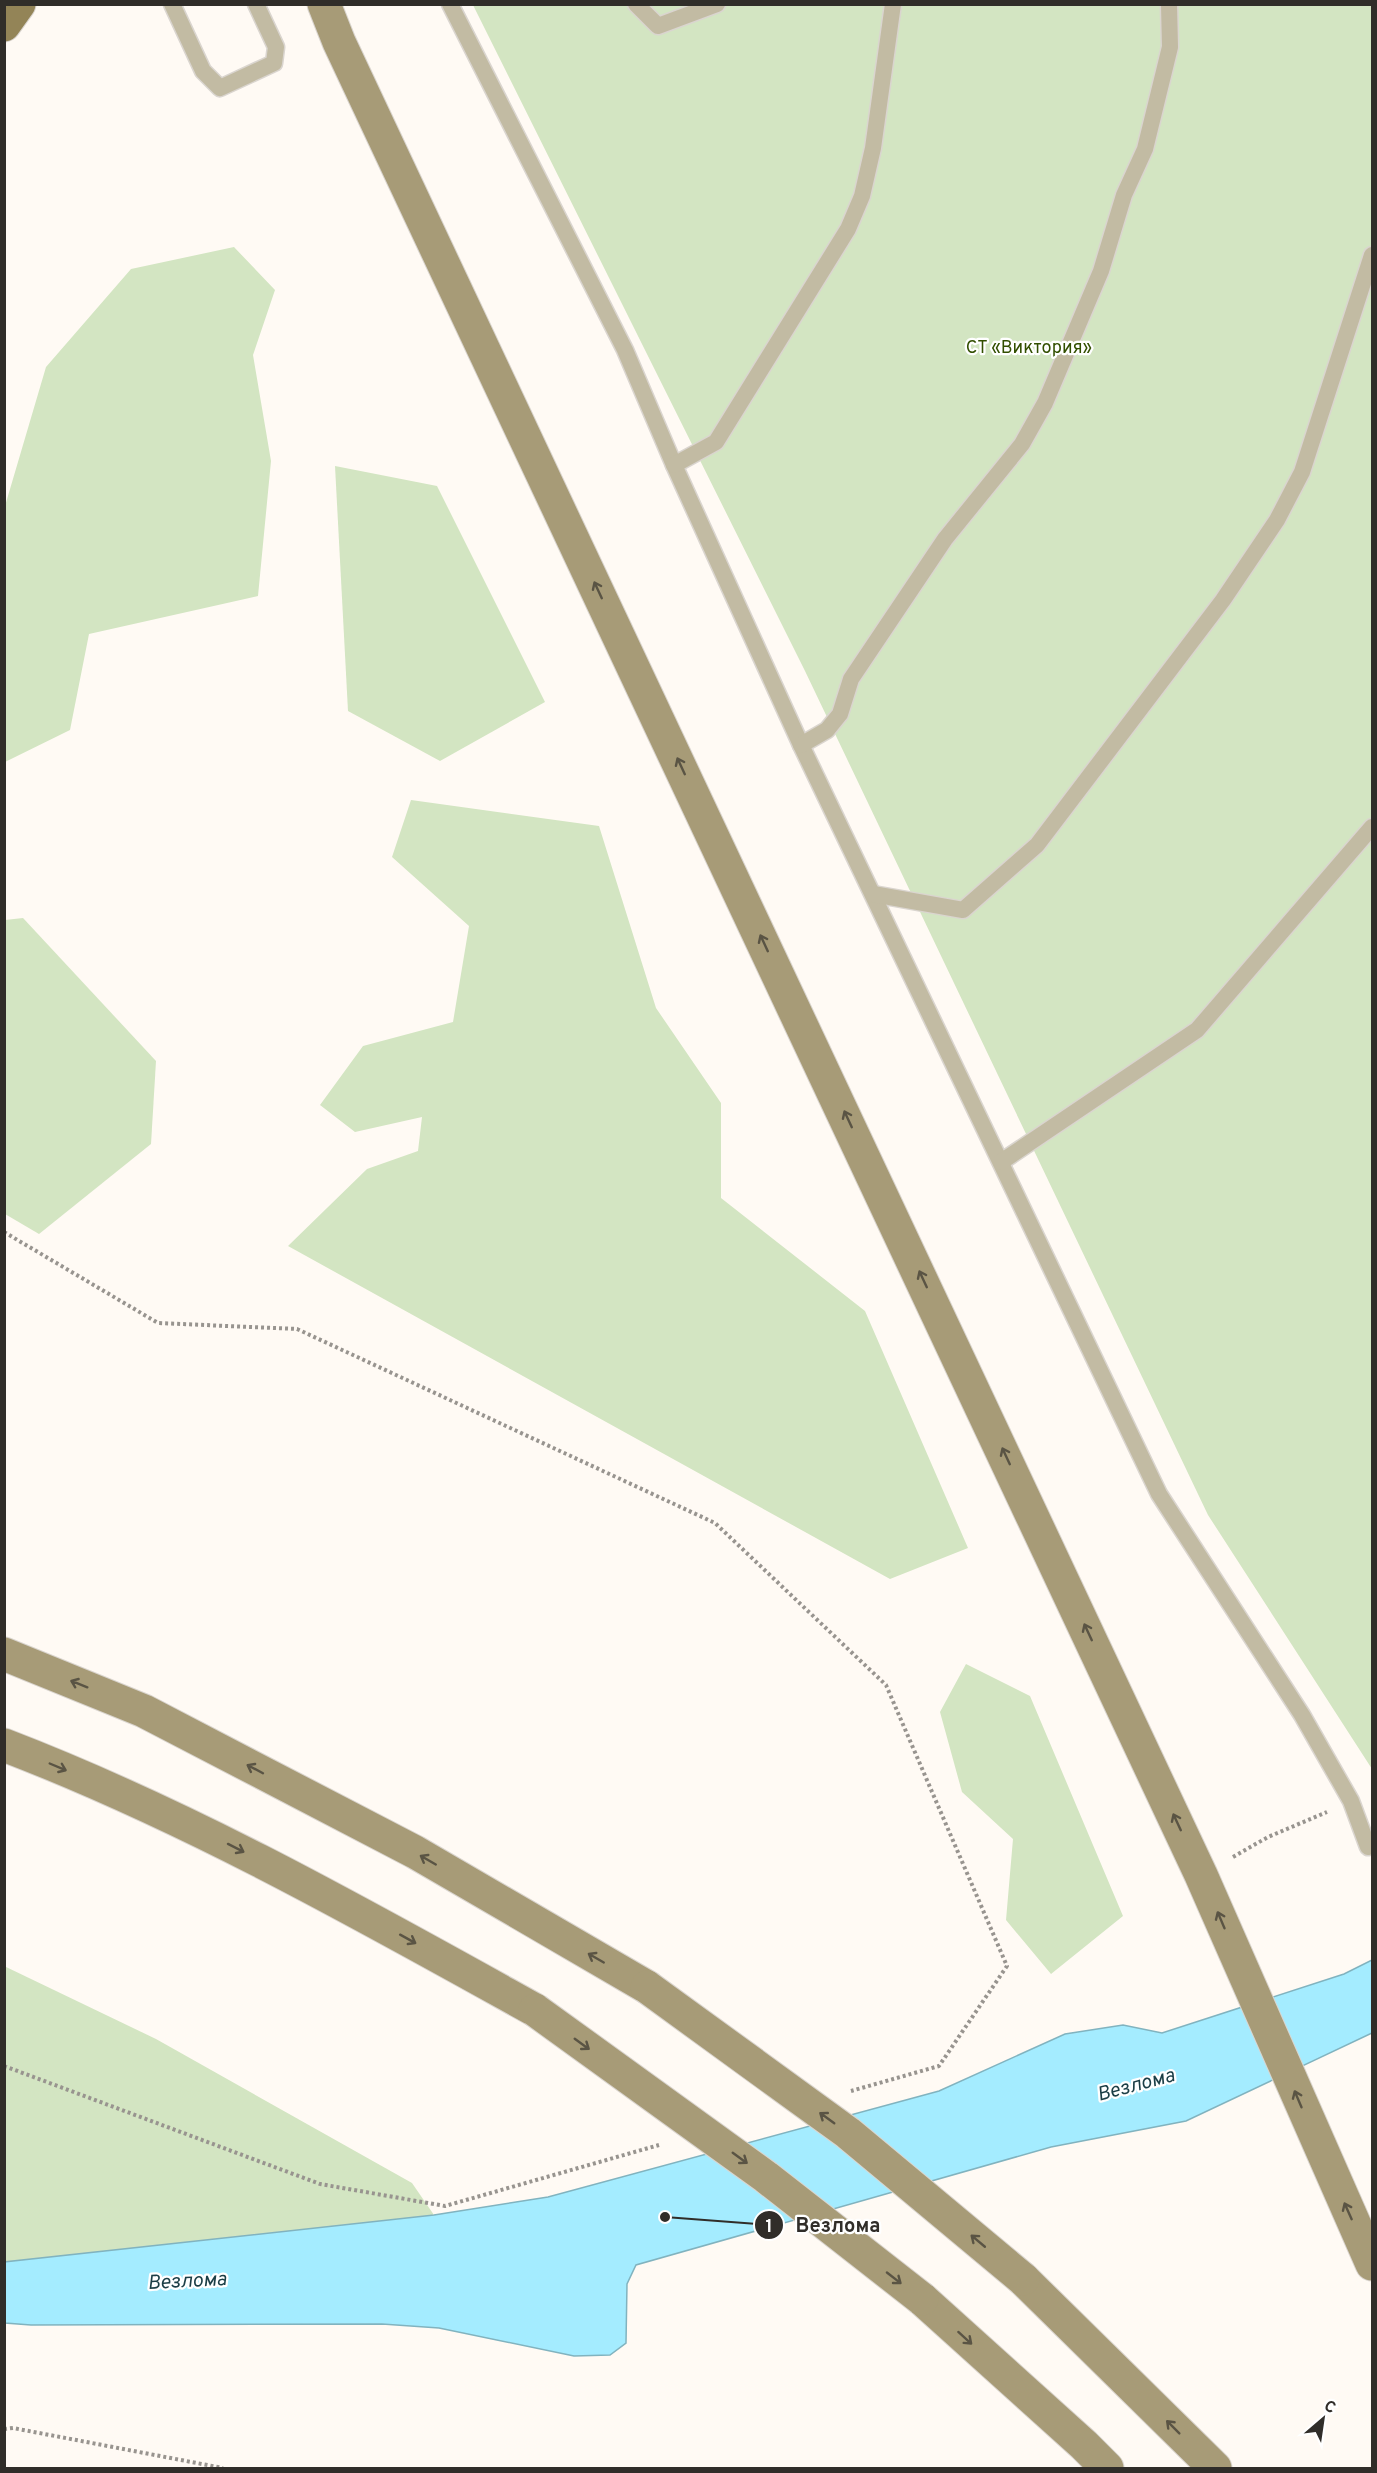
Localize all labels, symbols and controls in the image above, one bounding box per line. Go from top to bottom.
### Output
park label: СТ «Виктория» [966,337,1092,360]
one-way arrow [591,581,603,599]
one-way arrow [675,758,687,776]
one-way arrow [758,934,770,952]
one-way arrow [841,1110,853,1128]
one-way arrow [916,1271,928,1289]
one-way arrow [999,1447,1011,1465]
one-way arrow [1082,1624,1094,1642]
one-way arrow [71,1678,89,1689]
one-way arrow [49,1762,67,1773]
one-way arrow [247,1763,264,1775]
one-way arrow [1170,1813,1182,1831]
one-way arrow [226,1843,244,1855]
one-way arrow [419,1853,436,1865]
one-way arrow [1215,1911,1226,1930]
one-way arrow [399,1933,416,1945]
one-way arrow [588,1951,605,1963]
one-way arrow [574,2038,590,2050]
water label: Везлома [1094,2063,1178,2109]
one-way arrow [1292,2090,1304,2108]
one-way arrow [819,2112,835,2124]
one-way arrow [732,2152,748,2165]
one-way arrow [1342,2202,1354,2220]
callout: Везлома [754,2206,893,2244]
text: Везлома [796,2214,880,2240]
text: 1 [765,2216,773,2239]
one-way arrow [970,2235,986,2248]
water label: Везлома [147,2267,228,2297]
one-way arrow [886,2271,902,2284]
one-way arrow [957,2331,972,2345]
north arrow [1293,2389,1353,2449]
text: С [1320,2396,1339,2419]
one-way arrow [1166,2420,1181,2435]

